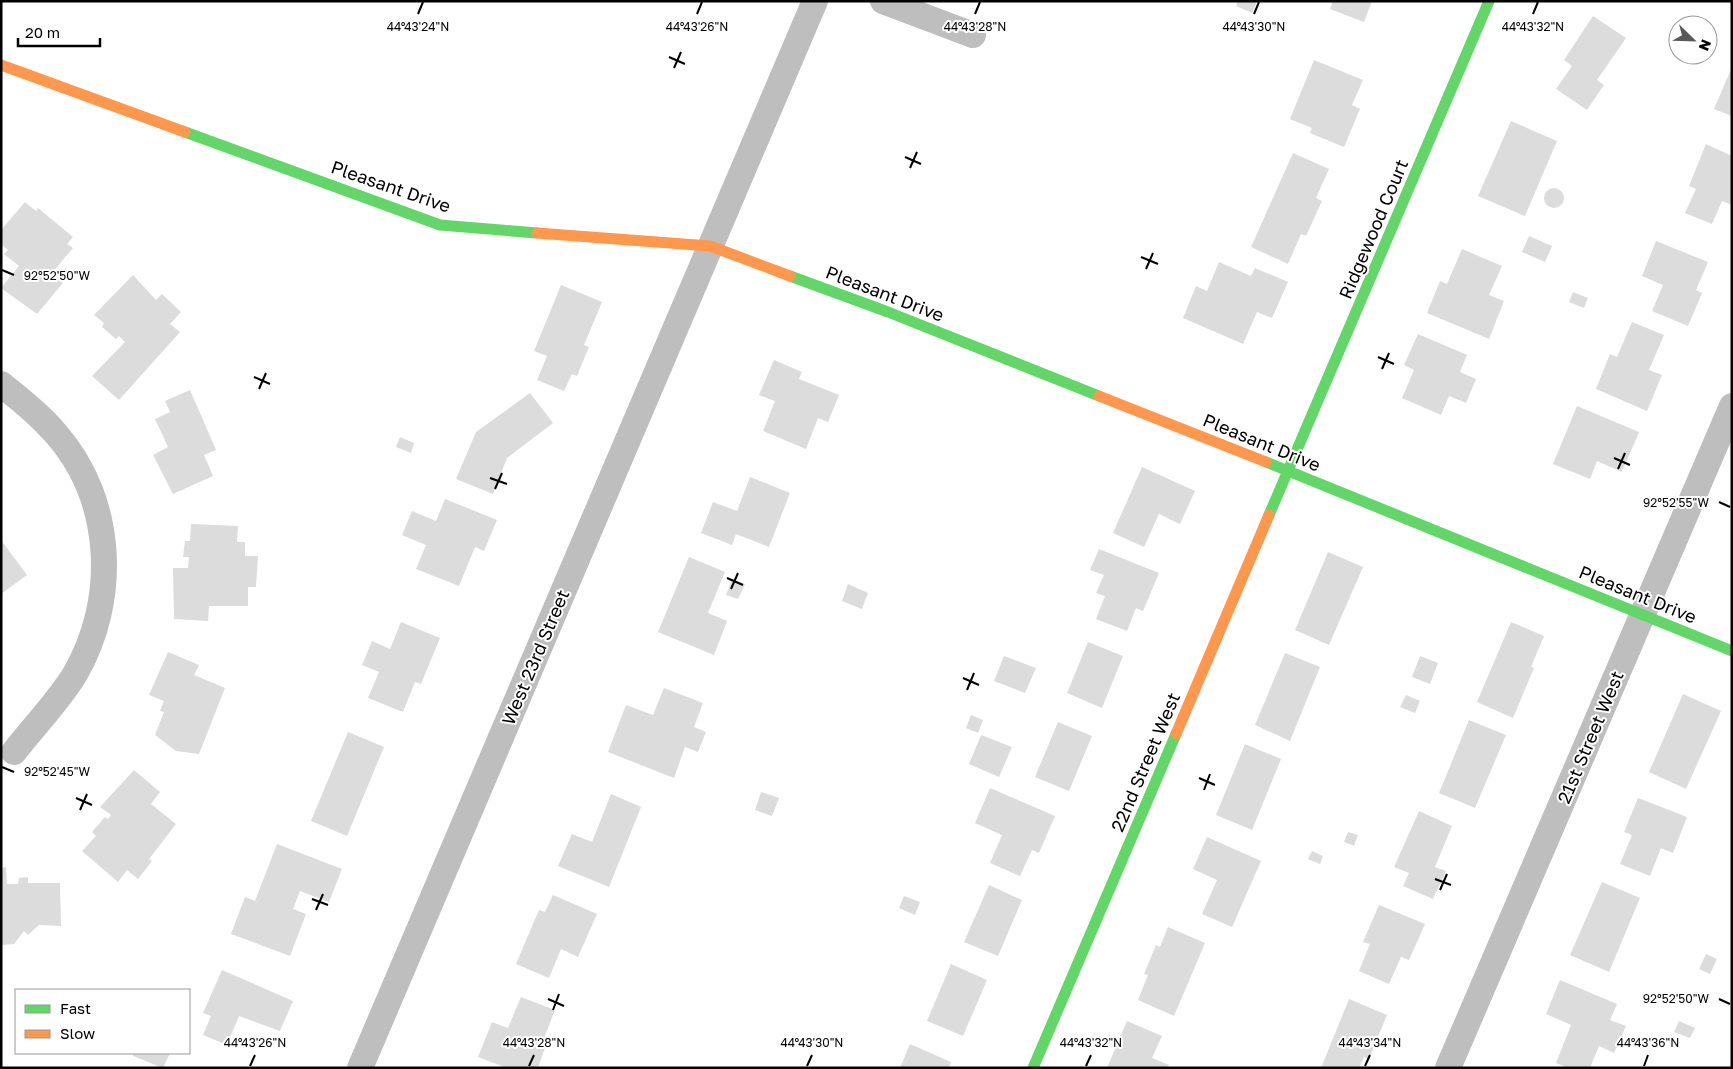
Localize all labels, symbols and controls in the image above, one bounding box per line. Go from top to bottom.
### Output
scale bar [18,15,100,47]
north arrow [1668,15,1718,65]
text: 44°43'24"N [387,19,449,34]
text: 44°43'26"N [666,19,728,34]
text: 44°43'28"N [944,19,1006,34]
text: 44°43'30"N [1223,19,1285,34]
text: 44°43'32"N [1502,19,1564,34]
text: 20 m [25,23,60,41]
text: N [1696,37,1715,53]
street label: Pleasant Drive [328,155,454,217]
street label: Ridgewood Court [1334,156,1412,302]
street label: Pleasant Drive [823,260,947,326]
text: 92°52'50"W [24,268,91,283]
street label: Pleasant Drive [1200,408,1324,476]
text: 92°52'55"W [1643,495,1709,510]
street label: Pleasant Drive [1576,560,1700,628]
street label: West 23rd Street [497,586,573,728]
street label: 21st Street West [1552,667,1628,807]
street label: 22nd Street West [1106,689,1184,835]
text: 92°52'45"W [24,764,91,779]
legend [15,989,190,1054]
text: 92°52'50"W [1643,991,1710,1006]
text: Fast [60,999,91,1017]
text: Slow [60,1024,95,1042]
text: 44°43'26"N [224,1035,286,1050]
text: 44°43'28"N [503,1035,565,1050]
text: 44°43'30"N [781,1035,843,1050]
text: 44°43'32"N [1060,1035,1122,1050]
text: 44°43'34"N [1339,1035,1401,1050]
text: 44°43'36"N [1617,1035,1679,1050]

